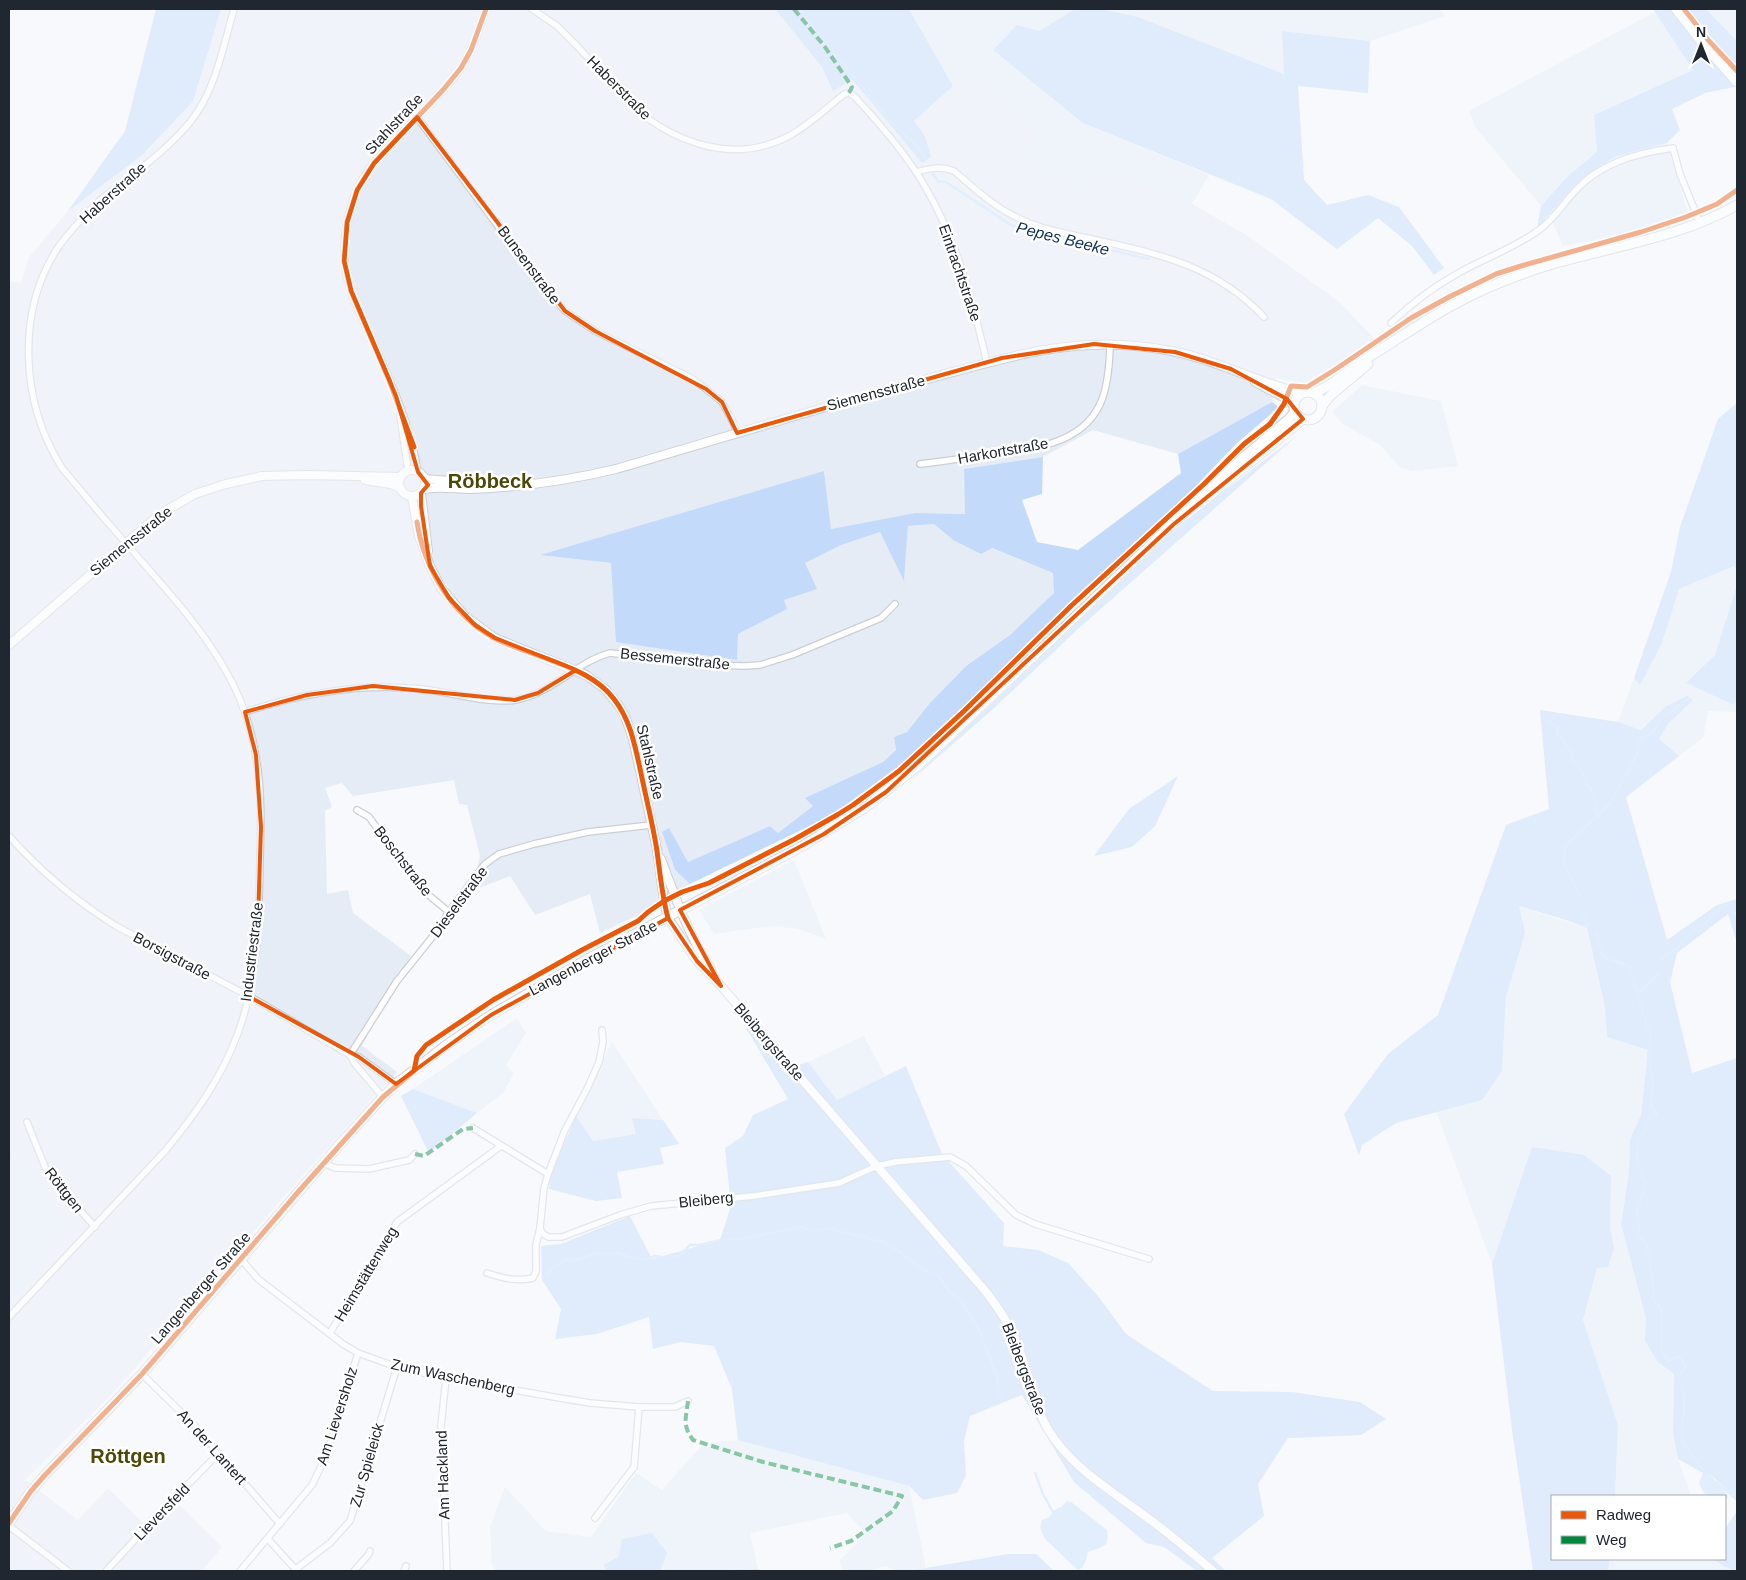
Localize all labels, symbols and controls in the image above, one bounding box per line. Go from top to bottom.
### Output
north arrow [1676,20,1726,70]
text: N [1696,24,1706,40]
street label: Haberstraße [584,52,655,123]
street label: Stahlstraße [361,90,426,158]
street label: Haberstraße [76,158,149,227]
water label: Pepes Beeke [1015,219,1111,258]
street label: Bunsenstraße [495,222,564,307]
street label: Eintrachtstraße [936,222,985,324]
street label: Siemensstraße [825,371,927,414]
street label: Harkortstraße [956,434,1050,467]
district label: Röbbeck [448,470,533,492]
street label: Siemensstraße [86,502,175,579]
street label: Bessemerstraße [619,644,731,673]
street label: Stahlstraße [634,723,667,801]
street label: Boschstraße [371,822,436,899]
street label: Dieselstraße [426,863,491,940]
street label: Industriestraße [237,901,266,1003]
street label: Langenberger Straße [526,917,660,999]
street label: Borsigstraße [131,928,214,983]
street label: Bleibergstraße [731,999,808,1084]
street label: Röttgen [42,1164,87,1216]
street label: Bleiberg [678,1188,734,1211]
street label: Heimstättenweg [331,1223,401,1324]
street label: Langenberger Straße [147,1228,254,1347]
street label: Bleibergstraße [999,1320,1050,1417]
street label: Zum Waschenberg [390,1355,517,1398]
street label: Am Lieversholz [313,1364,360,1467]
street label: An der Lantert [174,1406,251,1488]
street label: Zur Spieleick [346,1420,387,1509]
street label: Am Hackland [432,1430,453,1520]
district label: Röttgen [90,1445,166,1467]
street label: Lieversfeld [130,1480,193,1544]
legend [1551,1495,1726,1560]
text: Radweg [1596,1506,1651,1523]
text: Weg [1596,1531,1627,1548]

